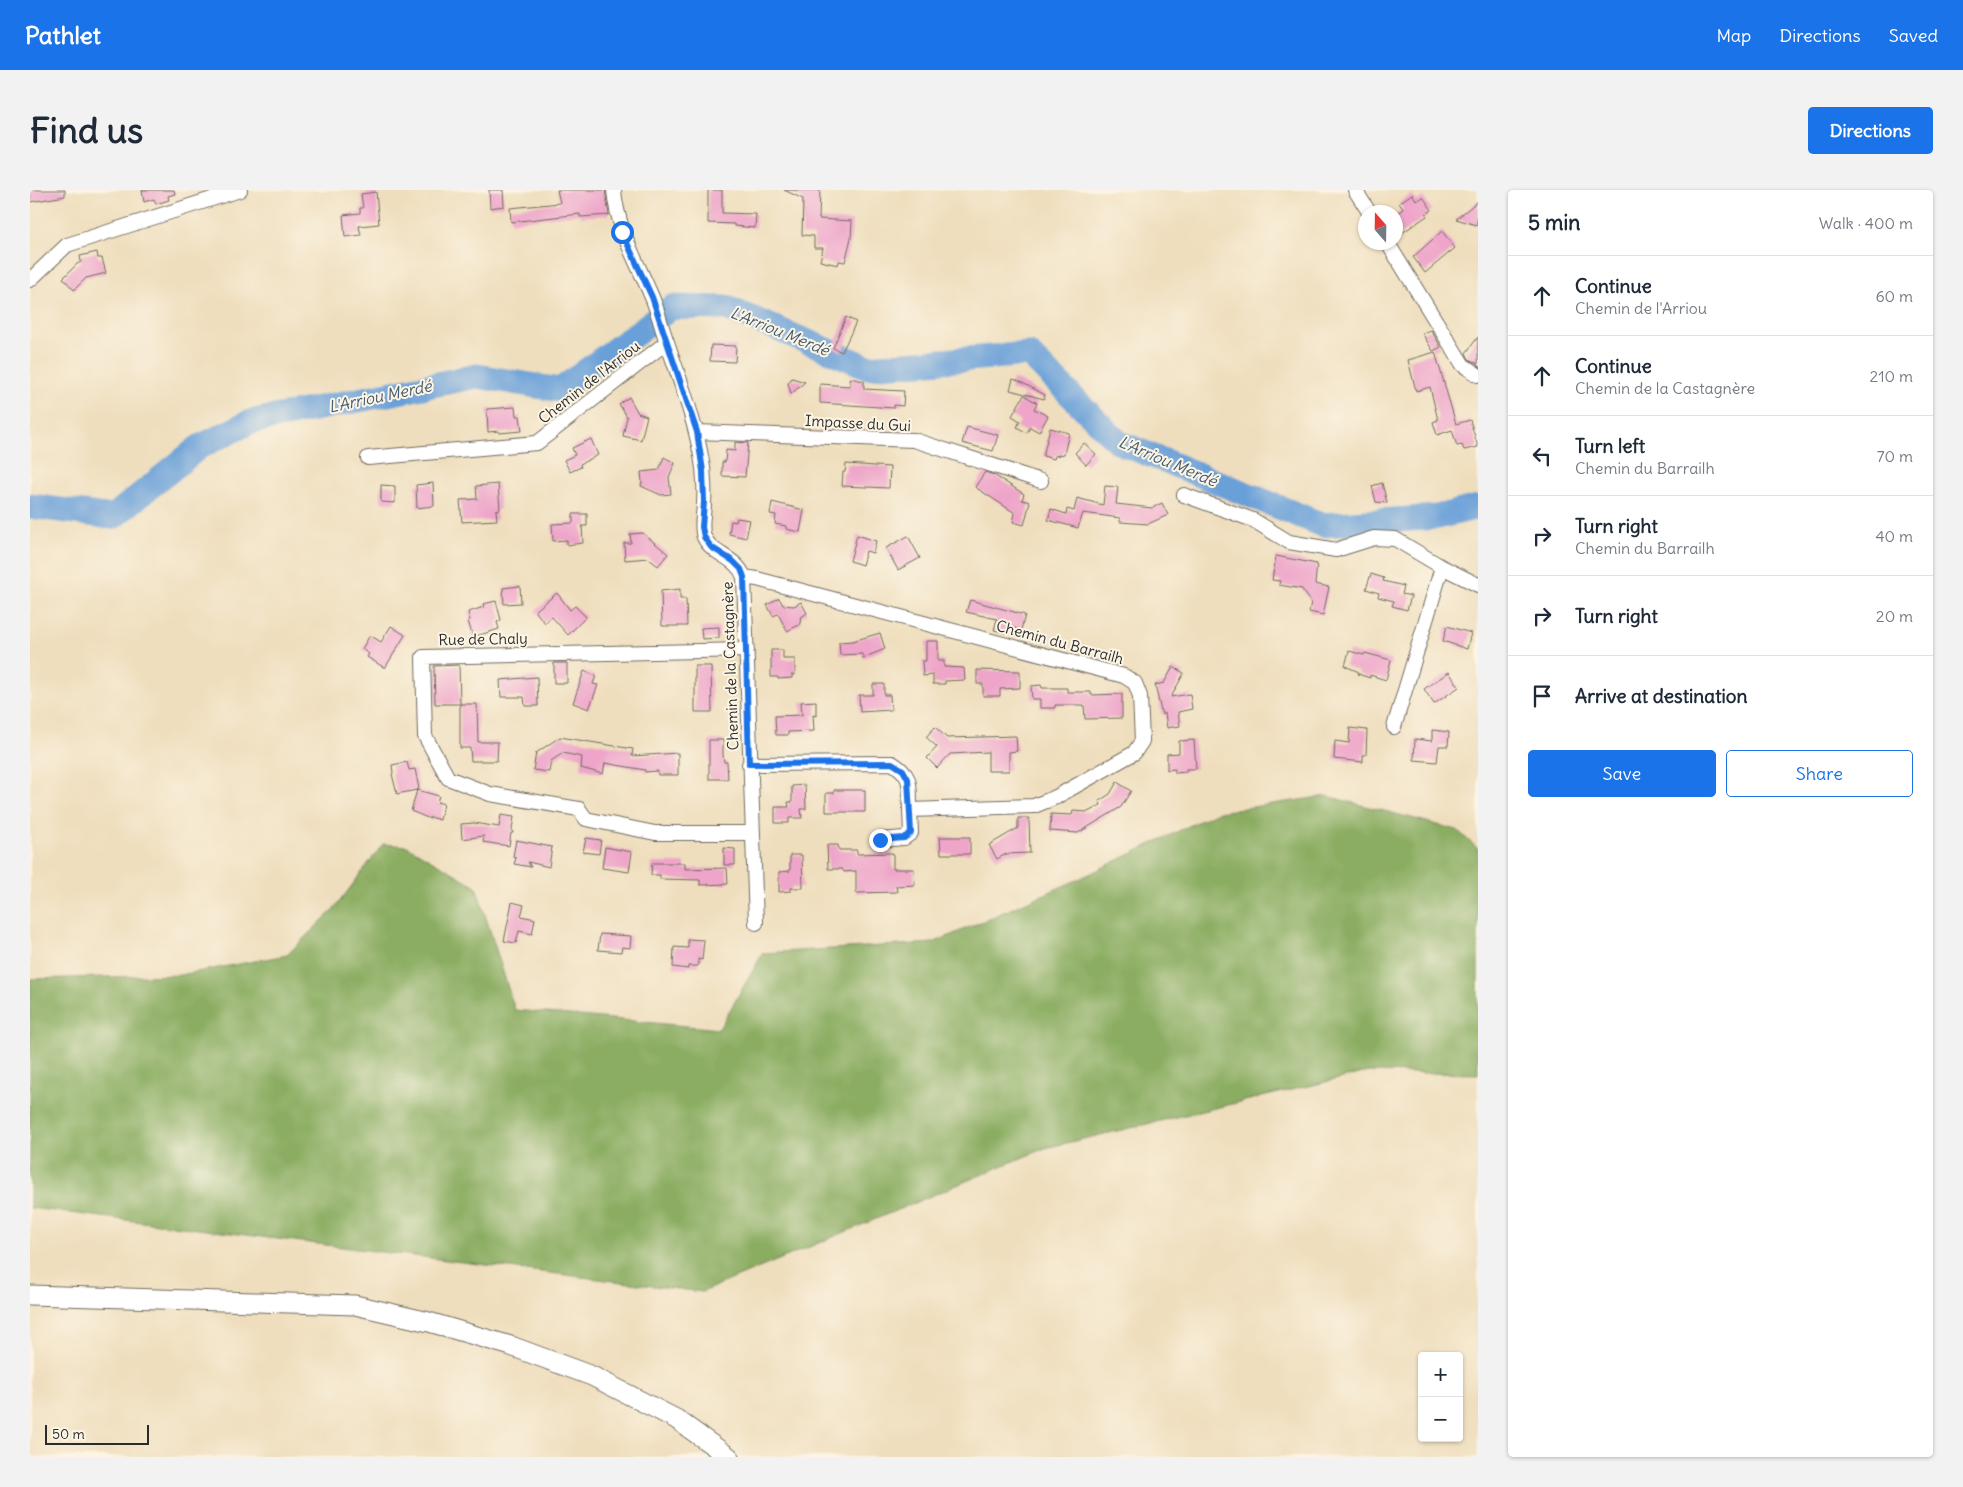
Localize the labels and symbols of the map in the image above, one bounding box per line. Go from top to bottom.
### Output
north arrow [1358,205,1403,250]
route start [611,221,634,244]
water label: L'Arriou Merdé [728,302,834,360]
street label: Chemin de l'Arriou [534,336,644,428]
water label: L'Arriou Merdé [327,375,435,417]
street label: Impasse du Gui [805,411,911,435]
water label: L'Arriou Merdé [1116,431,1221,491]
street label: Chemin de la Castagnère [718,581,742,751]
street label: Chemin du Barrailh [994,616,1126,668]
street label: Rue de Chaly [438,629,528,649]
route end [869,829,892,852]
scale bar [45,1422,149,1445]

